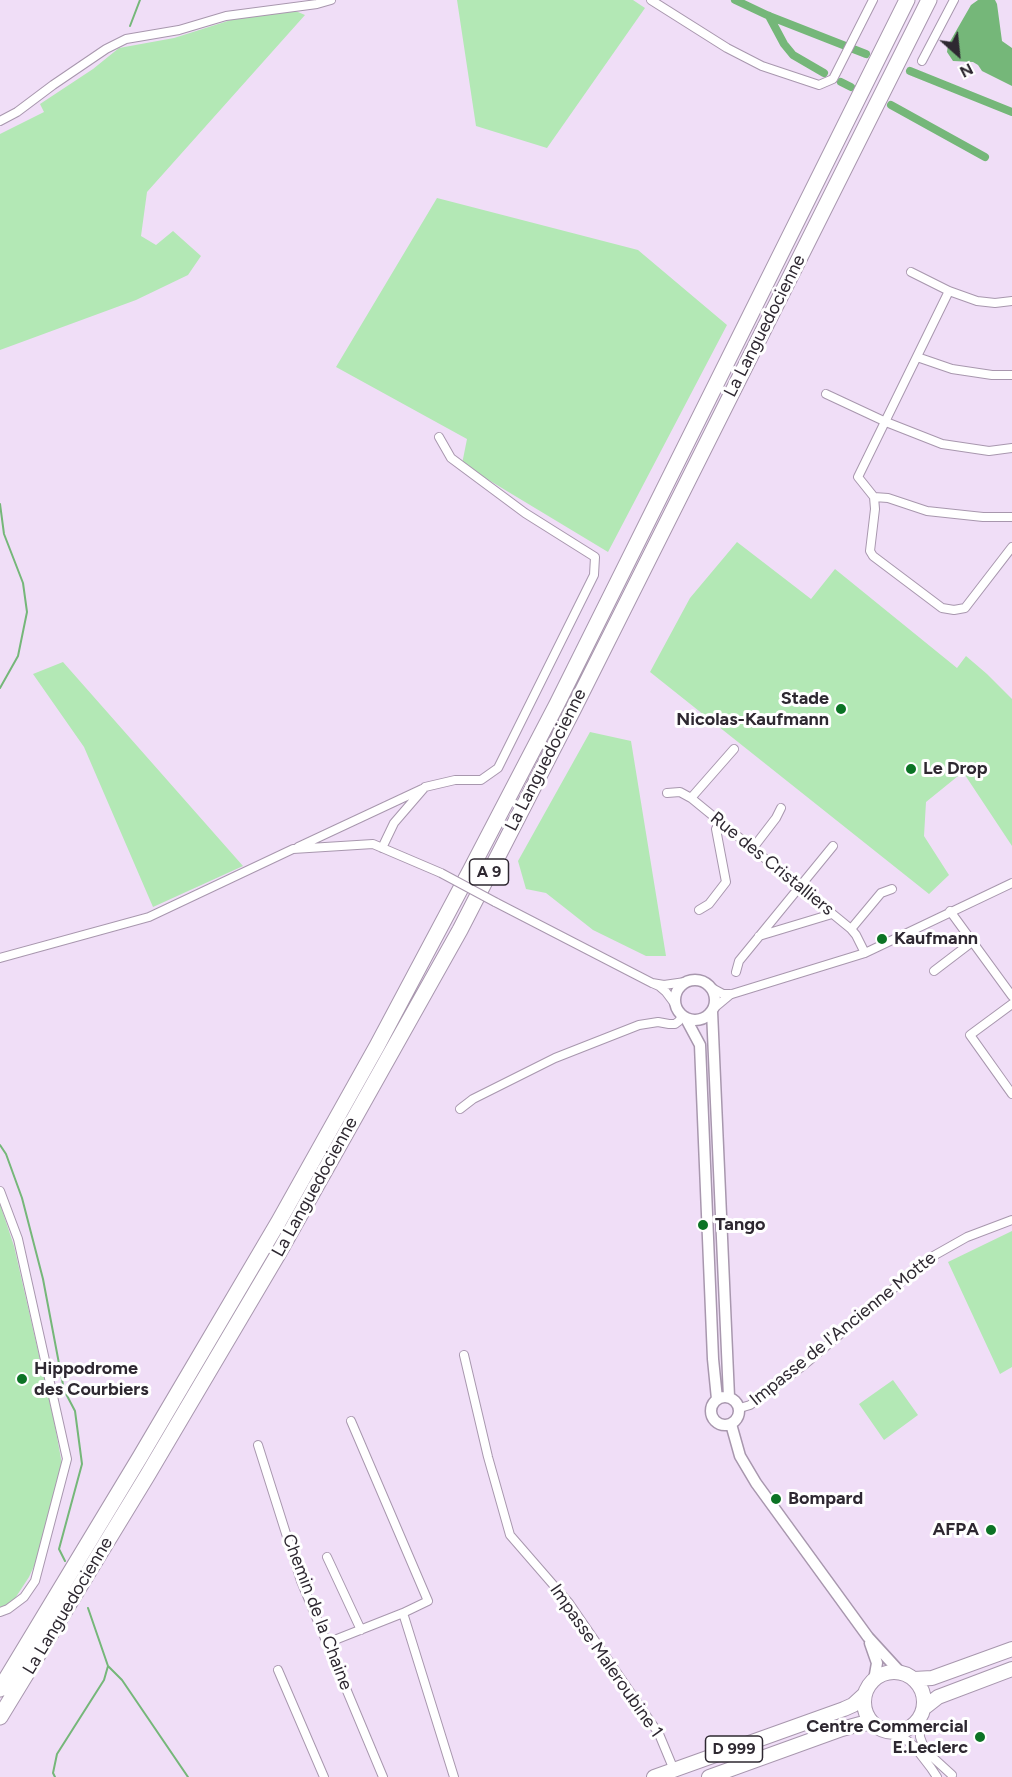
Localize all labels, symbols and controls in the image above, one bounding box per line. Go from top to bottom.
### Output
north arrow [928,24,988,84]
text: N [957,59,976,82]
street label: La Languedocienne [720,251,810,401]
street label: La Languedocienne [501,685,591,835]
place label: Stade Nicolas-Kaufmann [676,688,829,730]
marker: Stade Nicolas-Kaufmann [834,702,848,716]
place label: Le Drop [923,758,988,780]
marker: Le Drop [904,762,918,776]
street label: Rue des Cristalliers [706,808,838,920]
road number: A 9 [470,859,508,885]
place label: Kaufmann [894,928,978,950]
marker: Kaufmann [875,932,889,946]
street label: La Languedocienne [268,1113,362,1261]
place label: Tango [715,1214,765,1236]
marker: Tango [696,1218,710,1232]
street label: Impasse de l'Ancienne Motte [746,1247,940,1411]
place label: Hippodrome des Courbiers [34,1358,149,1400]
marker: Hippodrome des Courbiers [15,1372,29,1386]
place label: Bompard [788,1488,863,1510]
marker: Bompard [769,1492,783,1506]
place label: AFPA [932,1519,979,1541]
marker: AFPA [984,1523,998,1537]
street label: Chemin de la Chaine [277,1531,357,1693]
street label: La Languedocienne [18,1533,118,1679]
street label: Impasse Maleroubine 1 [545,1580,667,1742]
place label: Centre Commercial E.Leclerc [806,1716,968,1758]
marker: Centre Commercial E.Leclerc [973,1730,987,1744]
road number: D 999 [706,1736,762,1762]

